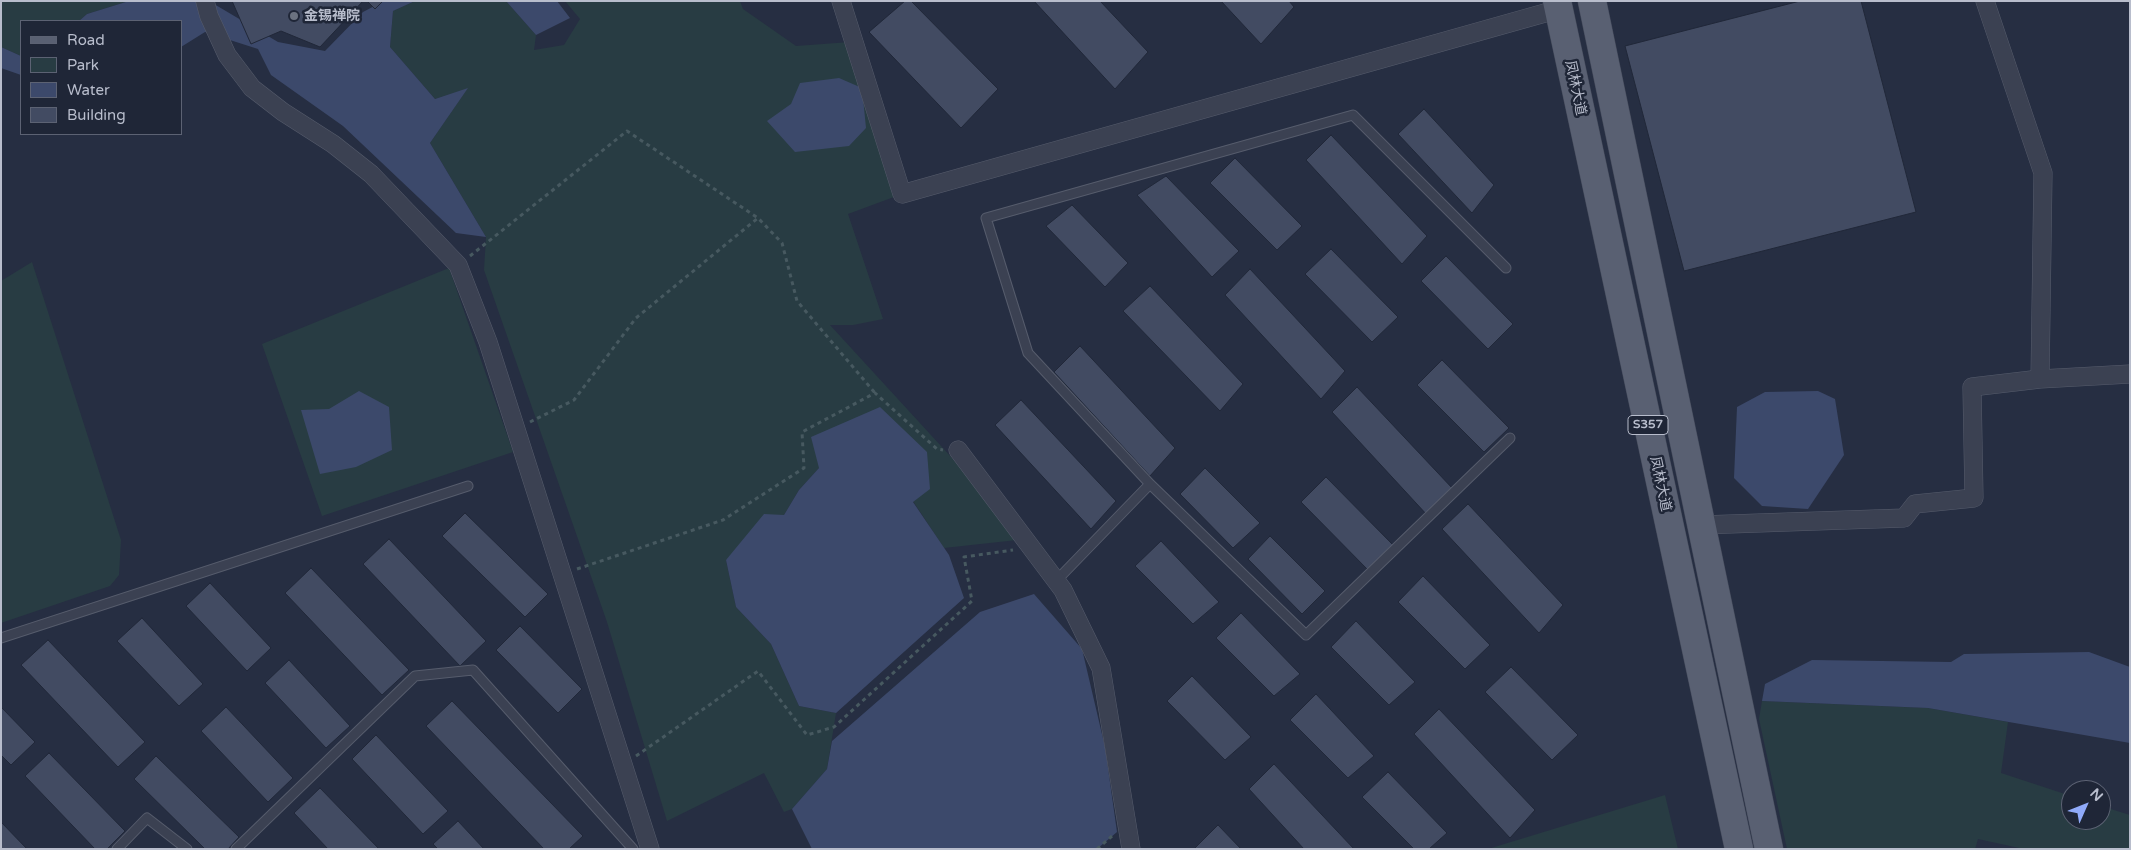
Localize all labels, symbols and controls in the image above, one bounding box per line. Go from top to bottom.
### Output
place label: 金锡禅院 [304,8,360,24]
marker: 金锡禅院 [288,10,300,22]
legend [20,20,182,135]
text: Road [67,31,105,49]
text: Park [67,56,99,74]
street label: 凤林大道 [1561,59,1589,117]
text: Water [67,81,110,99]
text: Building [67,106,126,124]
road number: S357 [1628,416,1668,434]
street label: 凤林大道 [1646,455,1674,513]
north arrow [2061,780,2111,830]
text: N [2086,785,2106,805]

